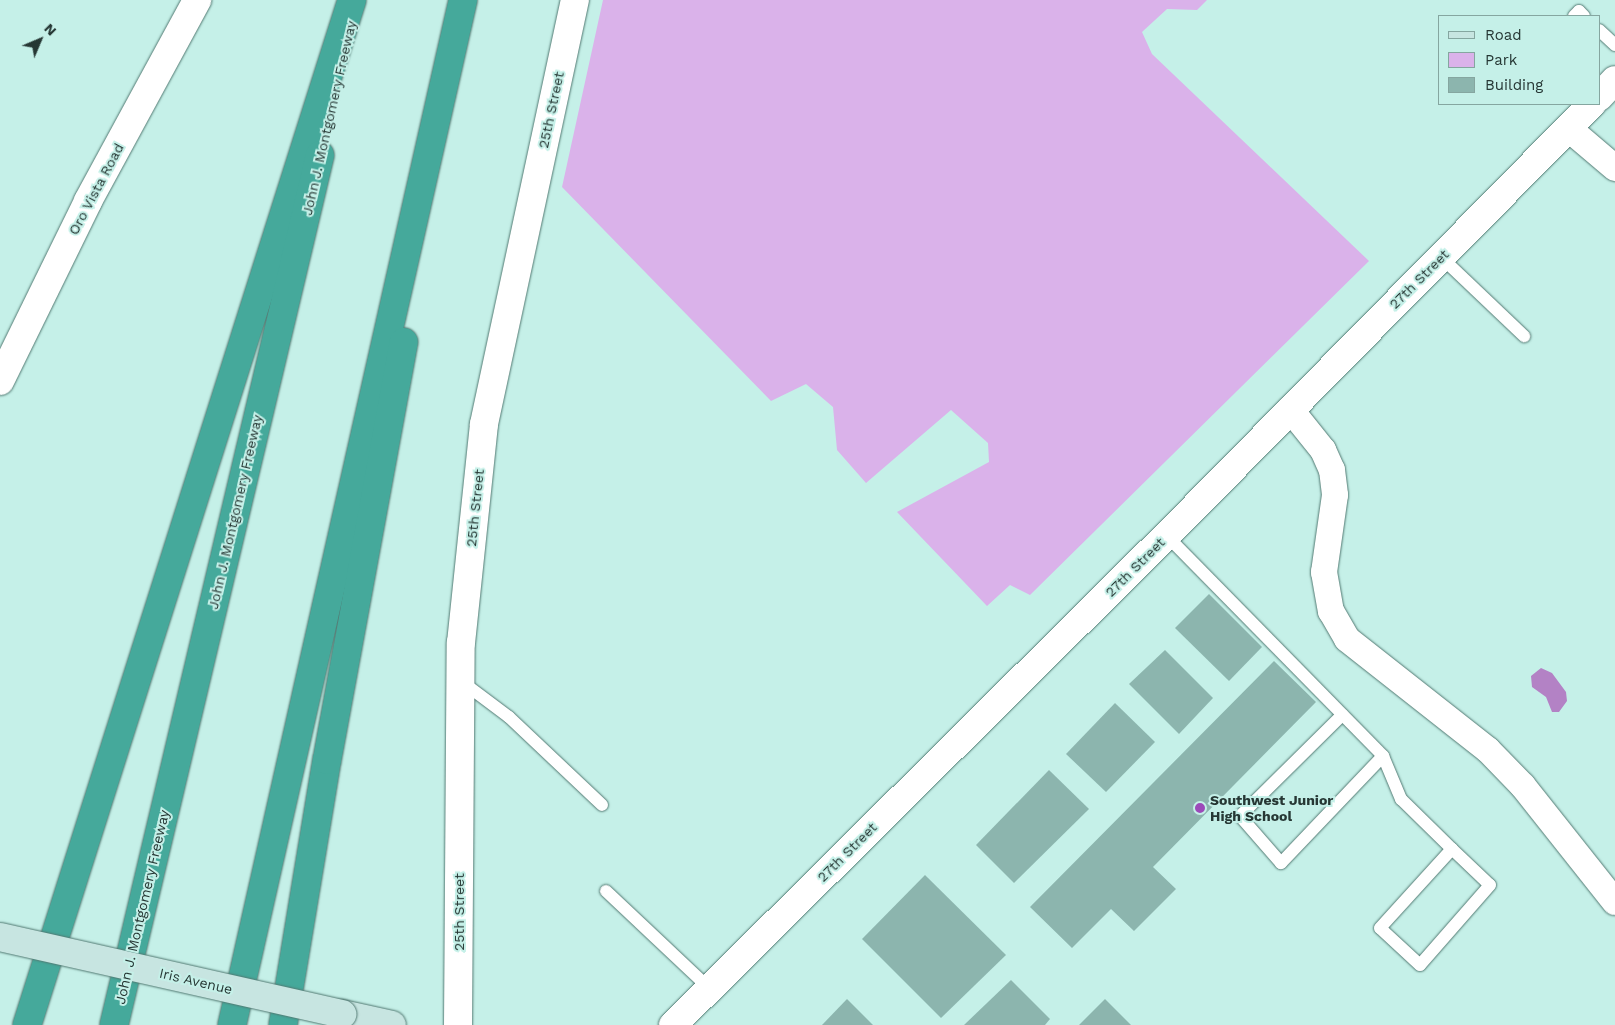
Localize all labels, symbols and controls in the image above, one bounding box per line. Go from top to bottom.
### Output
north arrow [15,15,65,65]
legend [1438,15,1600,105]
street label: John J. Montgomery Freeway [298,19,360,217]
text: N [41,20,60,39]
text: Road [1485,26,1522,44]
text: Park [1485,51,1517,69]
street label: 25th Street [535,70,567,150]
text: Building [1485,76,1543,94]
street label: Oro Vista Road [65,140,127,238]
street label: 27th Street [1386,246,1452,312]
street label: John J. Montgomery Freeway [204,413,266,611]
street label: 25th Street [463,468,487,548]
street label: 27th Street [1102,534,1168,600]
place label: Southwest Junior High School [1210,792,1334,824]
marker: Southwest Junior High School [1194,802,1206,814]
street label: John J. Montgomery Freeway [111,808,173,1006]
street label: 27th Street [814,819,880,885]
street label: 25th Street [451,873,467,951]
street label: Iris Avenue [157,964,235,998]

